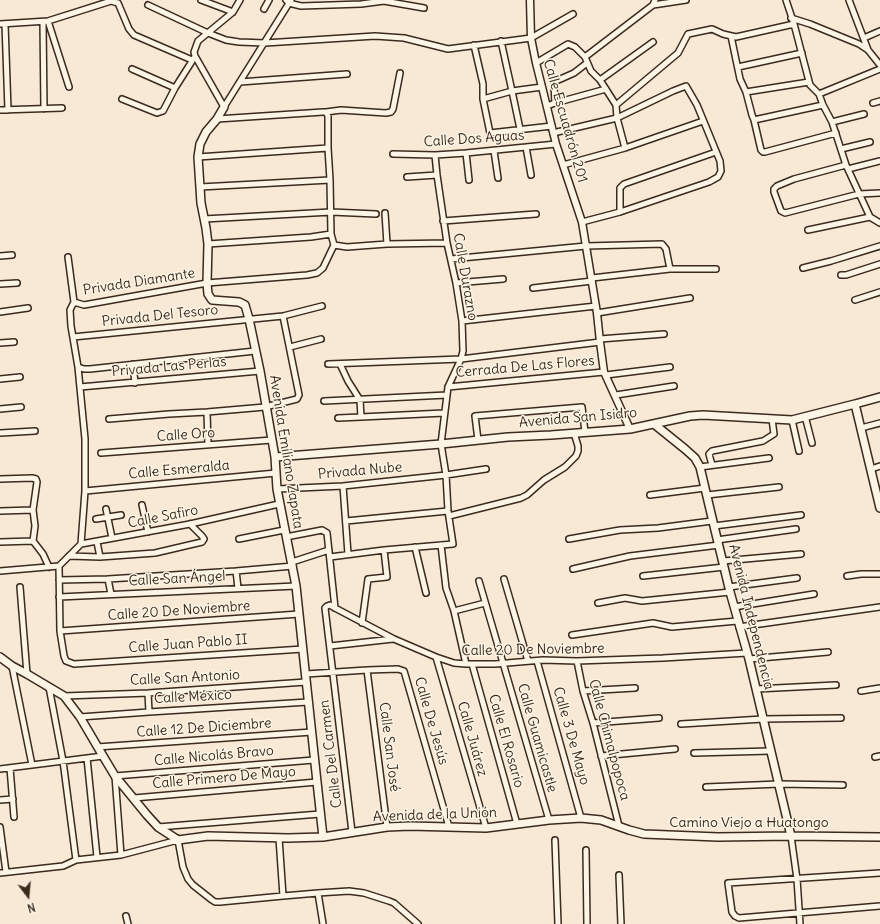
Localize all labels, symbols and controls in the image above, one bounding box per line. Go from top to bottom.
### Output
street label: Calle Escuadrón 201 [539,57,591,185]
street label: Calle Dos Aguas [423,127,525,151]
street label: Calle Durazno [449,232,481,322]
street label: Privada Diamante [82,265,196,299]
street label: Privada Del Tesoro [101,302,219,330]
street label: Cerrada De Las Flores [455,353,595,381]
street label: Privada Las Perlas [111,354,227,380]
street label: Avenida Emiliano Zapata [266,374,306,530]
street label: Avenida San Isidro [518,404,638,432]
street label: Calle Oro [156,425,216,445]
street label: Calle Esmeralda [128,457,230,483]
street label: Privada Nube [317,459,403,483]
street label: Calle Safiro [126,502,200,532]
street label: Avenida Independencia [725,542,777,692]
street label: Calle San Ángel [128,568,226,590]
street label: Calle 20 De Noviembre [107,598,251,624]
street label: Calle Juan Pablo II [128,631,248,657]
street label: Calle 20 De Noviembre [461,640,605,660]
street label: Calle San Antonio [130,667,240,689]
street label: Calle De Jesús [410,675,452,767]
street label: Calle Chimalpopoca [585,678,633,802]
street label: Calle Guamicastle [513,682,561,794]
street label: Calle 3 De Mayo [549,685,593,787]
street label: Calle México [154,687,232,707]
street label: Calle El Rosario [485,692,527,790]
street label: Calle Del Carmen [316,699,346,809]
street label: Calle Juárez [453,700,491,778]
street label: Calle San José [375,701,403,793]
street label: Calle 12 De Diciembre [136,715,272,741]
street label: Calle Nicolás Bravo [153,742,275,770]
street label: Calle Primero De Mayo [152,763,296,793]
street label: Avenida de la Unión [373,804,497,826]
street label: Camino Viejo a Huatongo [669,815,829,831]
north arrow [8,876,48,916]
text: N [26,900,37,915]

